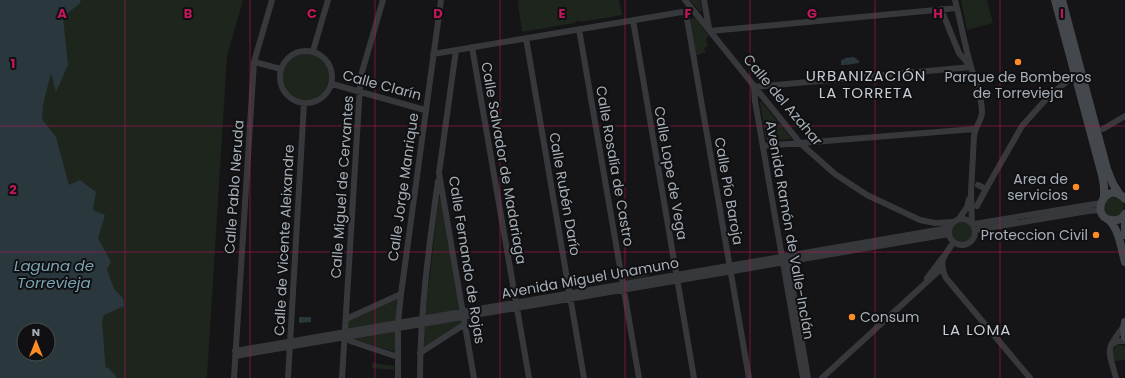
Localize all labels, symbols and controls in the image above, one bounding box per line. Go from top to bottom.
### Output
text: A [57,4,67,23]
text: B [184,4,193,23]
text: C [307,4,317,23]
text: D [433,4,443,23]
text: E [558,4,566,23]
text: F [684,4,692,23]
text: G [807,4,817,23]
text: H [933,4,943,23]
text: I [1060,4,1064,23]
street label: Calle del Azahar [739,50,827,150]
text: 1 [11,54,15,73]
marker: Parque de Bomberos de Torrevieja [1013,57,1023,67]
street label: Calle Salvador de Madariaga [476,60,532,266]
street label: Calle Clarín [340,65,424,105]
district label: URBANIZACIÓN LA TORRETA [806,65,926,103]
place label: Parque de Bomberos de Torrevieja [944,67,1092,103]
street label: Calle Rosalía de Castro [591,84,639,248]
street label: Calle Miguel de Cervantes [326,95,358,279]
street label: Calle Lope de Vega [649,105,693,241]
street label: Calle Jorge Manrique [383,111,423,262]
street label: Calle Pablo Neruda [219,119,249,255]
street label: Avenida Ramón de Valle-Inclán [761,119,819,341]
street label: Calle Rubén Darío [544,131,586,257]
street label: Calle Pío Baroja [710,136,748,246]
street label: Calle de Vicente Aleixandre [269,144,299,336]
place label: Area de servicios [1007,169,1068,205]
street label: Calle Fernando de Rojas [444,175,490,345]
text: 2 [9,180,17,199]
marker: Area de servicios [1071,182,1081,192]
place label: Proteccion Civil [981,225,1088,245]
marker: Proteccion Civil [1091,230,1101,240]
street label: Avenida Miguel Unamuno [500,253,680,303]
water label: Laguna de Torrevieja [14,255,94,293]
place label: Consum [860,307,919,327]
marker: Consum [847,312,857,322]
district label: LA LOMA [943,319,1011,340]
north arrow [16,322,56,362]
text: N [32,324,40,340]

